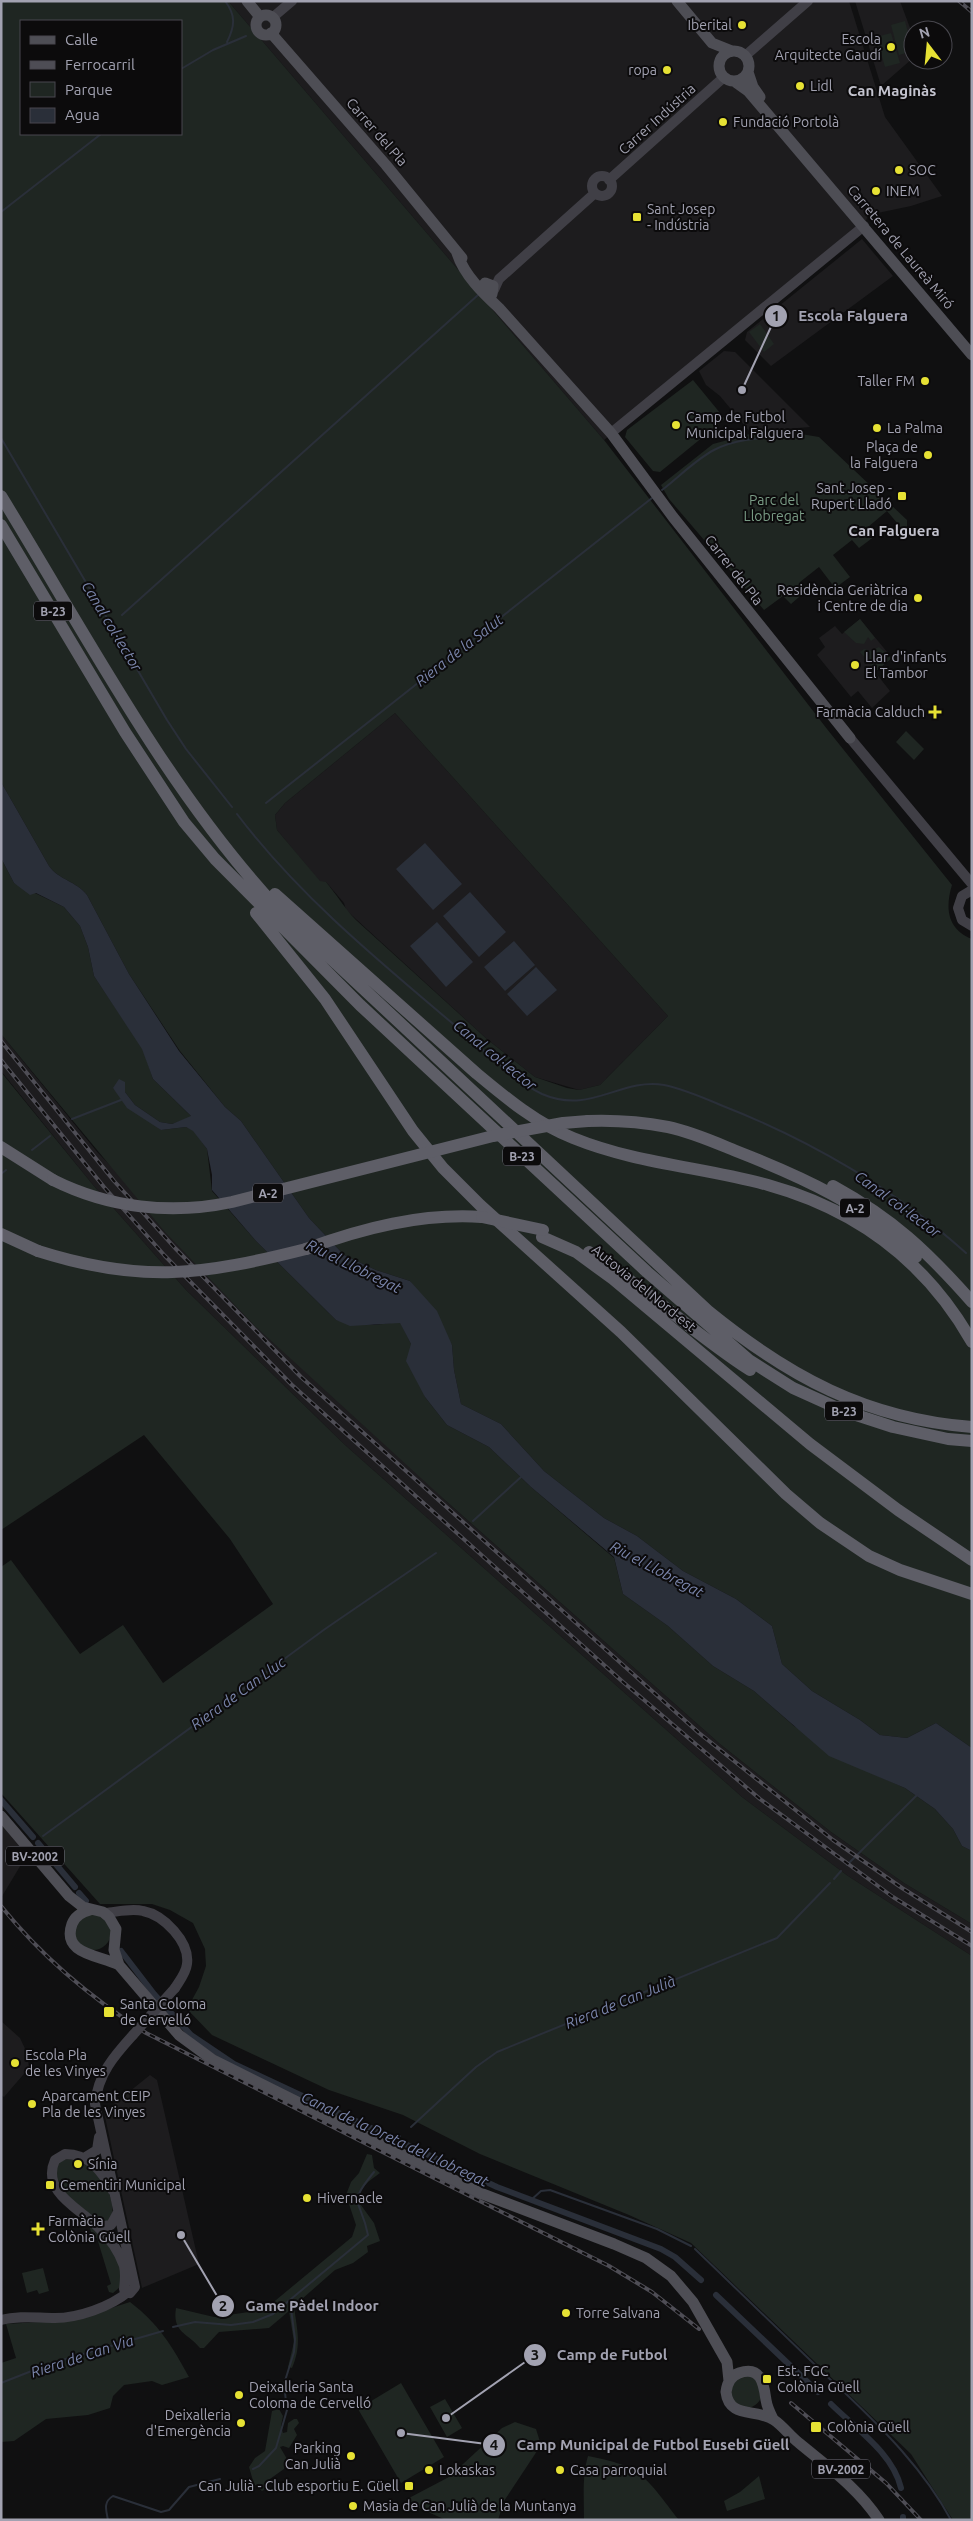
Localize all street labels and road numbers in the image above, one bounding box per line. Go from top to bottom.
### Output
street label: Carrer Indústria [615,80,699,158]
street label: Carrer del Pla [343,95,411,169]
street label: Carretera de Laureà Miró [844,182,958,312]
street label: Carrer del Pla [702,532,766,608]
road number: B-23 [34,602,72,620]
road number: B-23 [503,1146,541,1166]
road number: A-2 [253,1184,283,1202]
road number: A-2 [840,1198,870,1218]
street label: Autovia del Nord-est [589,1241,700,1335]
road number: B-23 [825,1402,863,1420]
road number: BV-2002 [6,1846,64,1865]
road number: BV-2002 [812,2460,870,2478]

